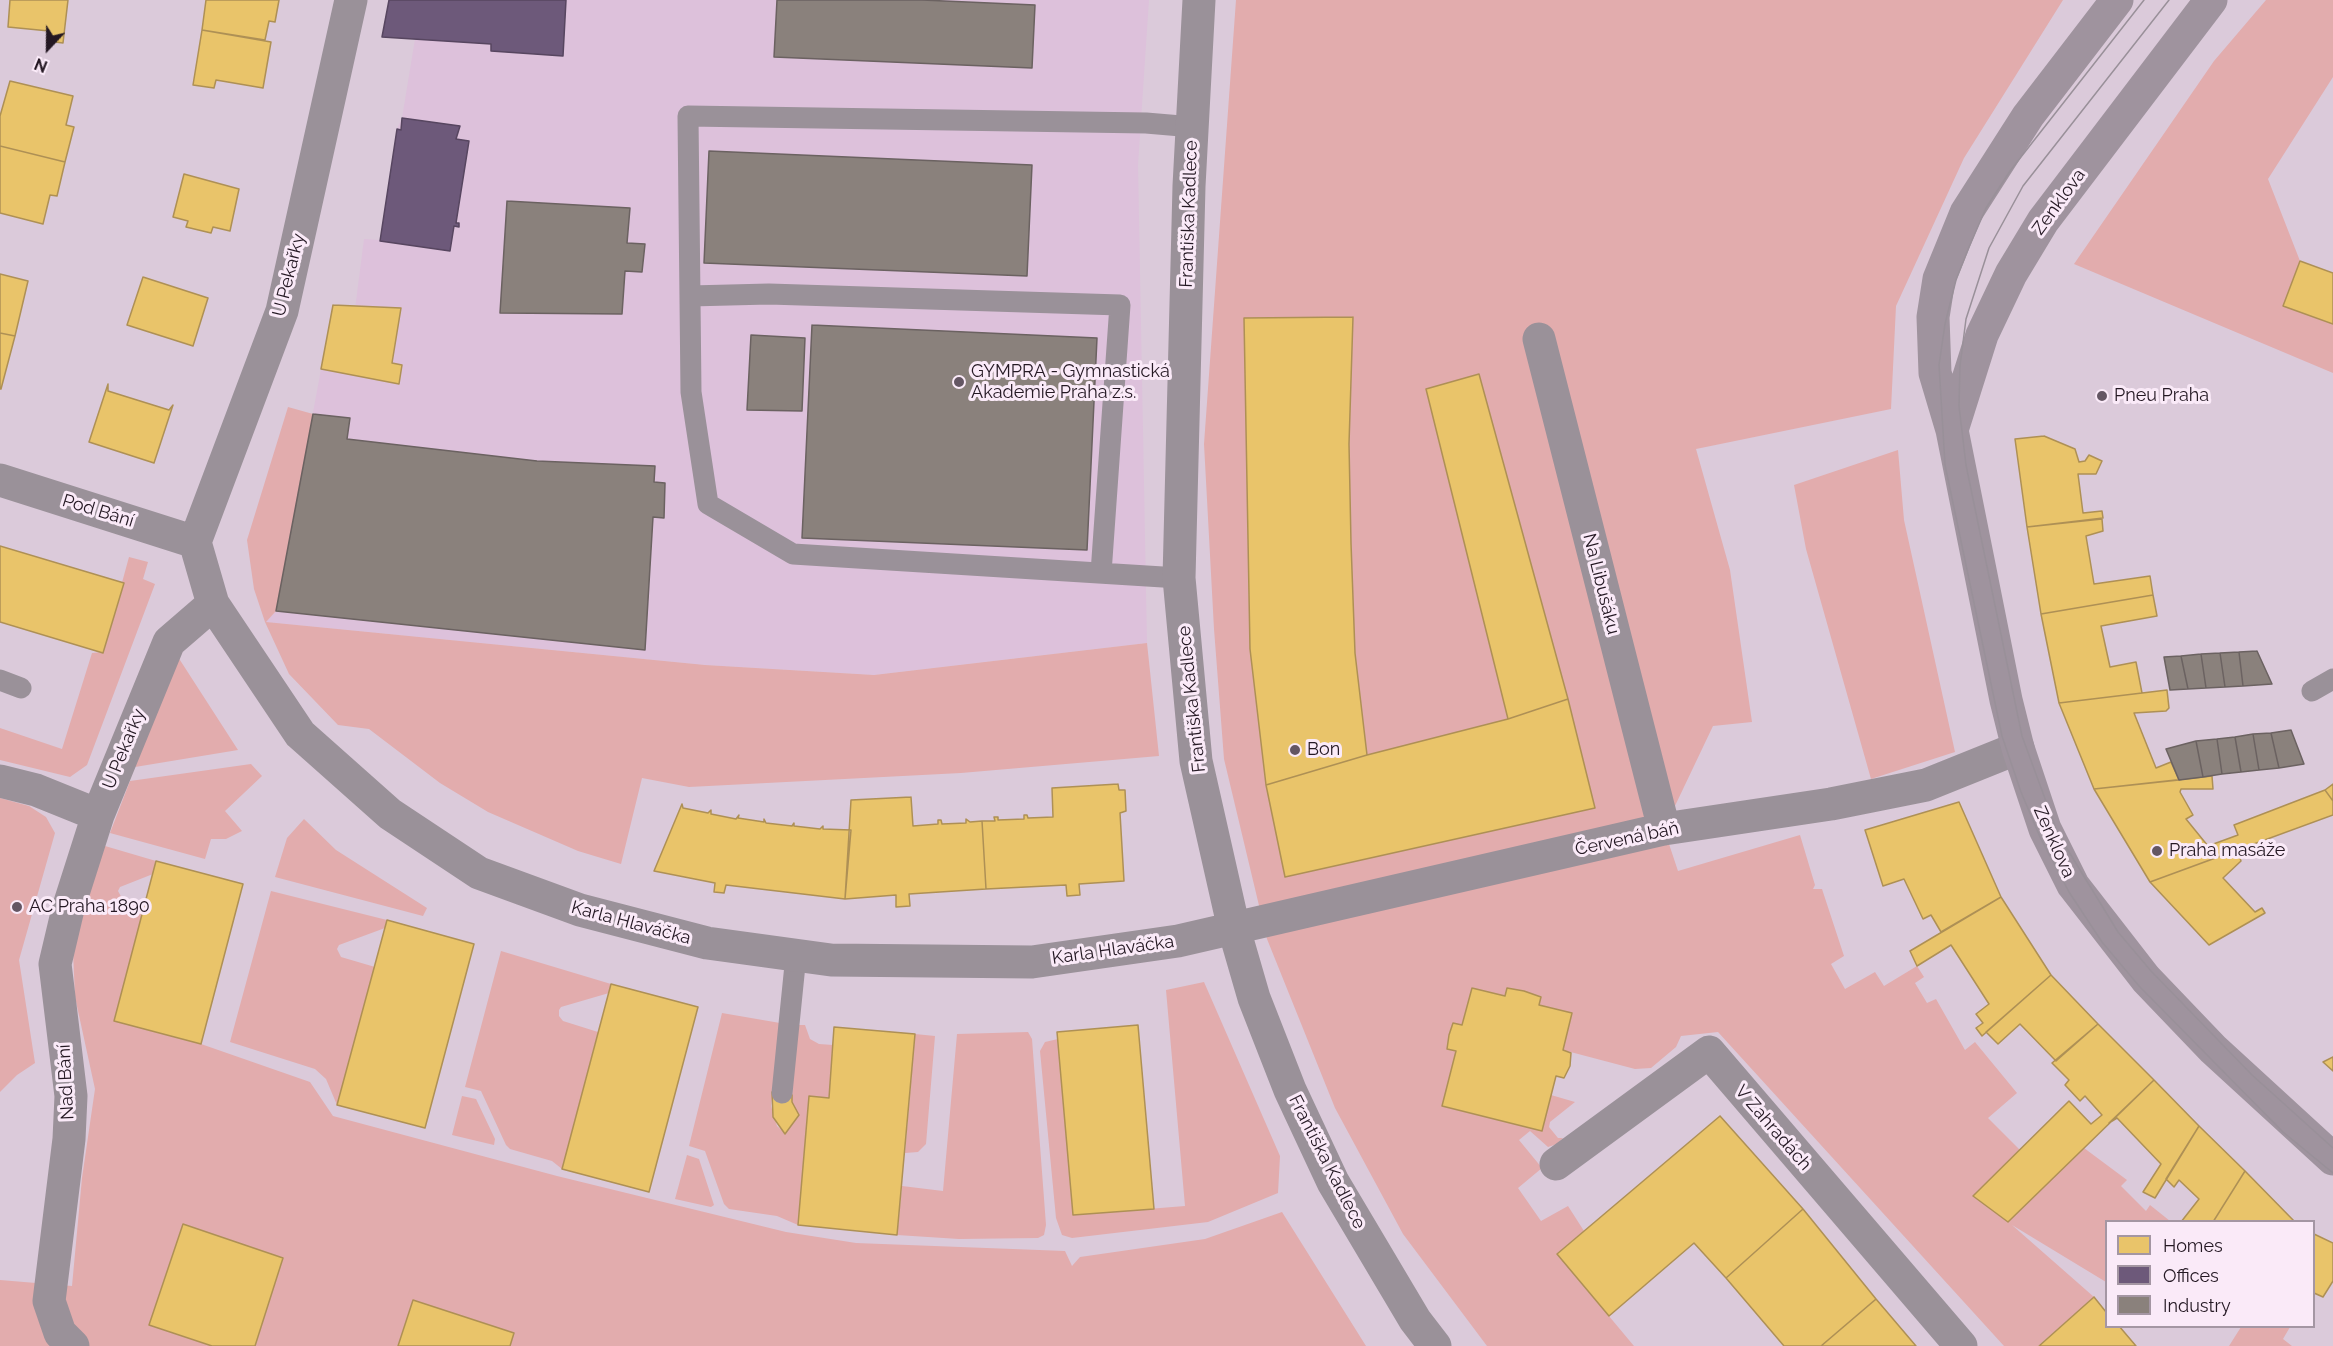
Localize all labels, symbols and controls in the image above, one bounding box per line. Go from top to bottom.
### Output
north arrow [18,18,78,78]
text: N [32,54,50,76]
street label: Františka Kadlece [1176,140,1202,288]
street label: Zenklova [2028,165,2090,239]
street label: U Pekařky [268,231,310,319]
place label: GYMPRA - Gymnastická Akademie Praha z.s. [971,361,1170,404]
marker: GYMPRA - Gymnastická Akademie Praha z.s. [952,375,966,389]
place label: Pneu Praha [2114,385,2209,407]
marker: Pneu Praha [2095,389,2109,403]
street label: Pod Bání [60,490,136,532]
street label: Na Libušáku [1578,531,1624,637]
street label: Františka Kadlece [1174,625,1210,773]
street label: U Pekařky [98,706,150,792]
place label: Bon [1307,739,1340,761]
marker: Bon [1288,743,1302,757]
street label: Zenklova [2029,803,2079,881]
street label: Červená báň [1573,817,1681,861]
place label: Praha masáže [2169,840,2285,862]
marker: Praha masáže [2150,844,2164,858]
place label: AC Praha 1890 [29,896,150,918]
street label: Karla Hlaváčka [569,897,693,949]
marker: AC Praha 1890 [10,900,24,914]
street label: Karla Hlaváčka [1051,931,1175,969]
street label: Nad Bání [53,1044,79,1120]
street label: V Zahradách [1730,1081,1816,1175]
street label: Františka Kadlece [1284,1091,1370,1233]
legend [2105,1220,2315,1328]
text: Homes [2163,1235,2223,1256]
text: Offices [2163,1265,2219,1286]
text: Industry [2163,1295,2231,1316]

